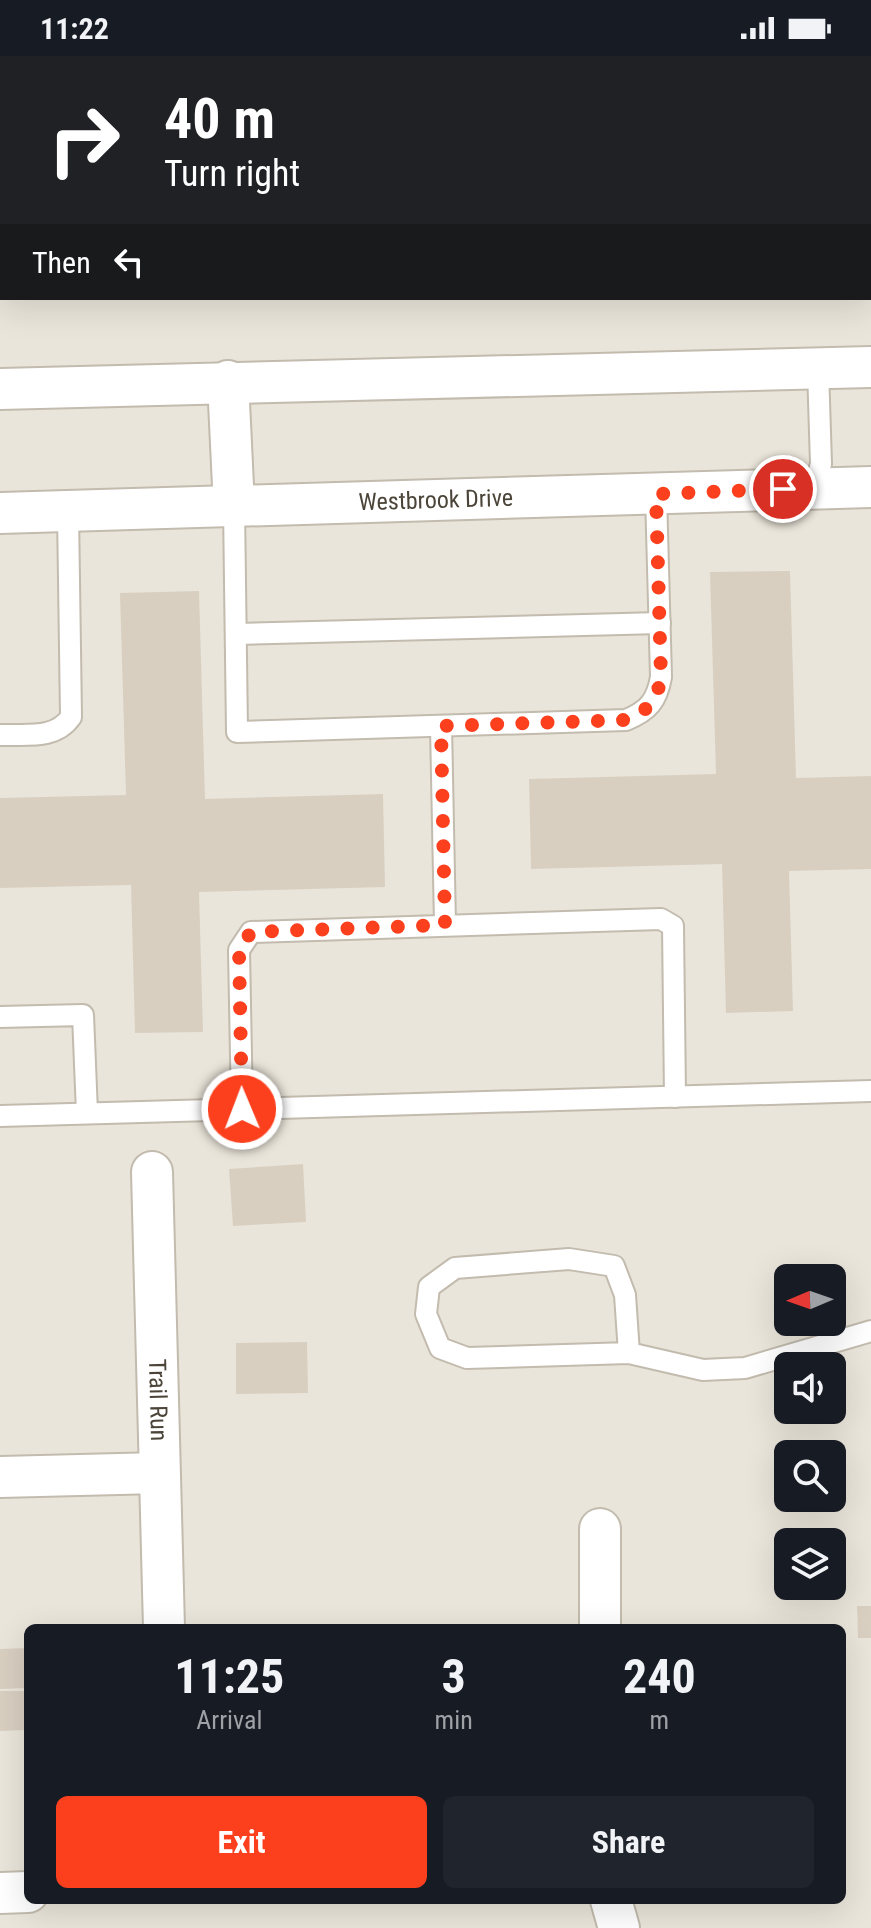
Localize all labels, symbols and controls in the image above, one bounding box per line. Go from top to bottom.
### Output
text: 11:22 [40,11,109,46]
text: 40 m [164,86,275,152]
icon: right [32,88,136,192]
text: Turn right [164,153,300,195]
icon: left [107,240,151,284]
text: Then [32,245,91,280]
pin [749,455,817,523]
icon: arrive [761,467,805,511]
street label: Westbrook Drive [358,484,513,516]
position arrow [200,1067,284,1151]
north arrow [774,1264,846,1336]
map controls [774,1264,846,1600]
button: sound [774,1352,846,1424]
street label: Trail Run [143,1358,173,1442]
button: search [774,1440,846,1512]
button: layers [774,1528,846,1600]
text: 11:25 [174,1648,284,1705]
text: 3 [442,1648,466,1705]
text: 240 [623,1648,696,1705]
text: Arrival [196,1705,262,1735]
text: min [435,1705,473,1735]
text: m [650,1705,669,1735]
button: Exit [56,1796,427,1888]
button: Share [443,1796,814,1888]

